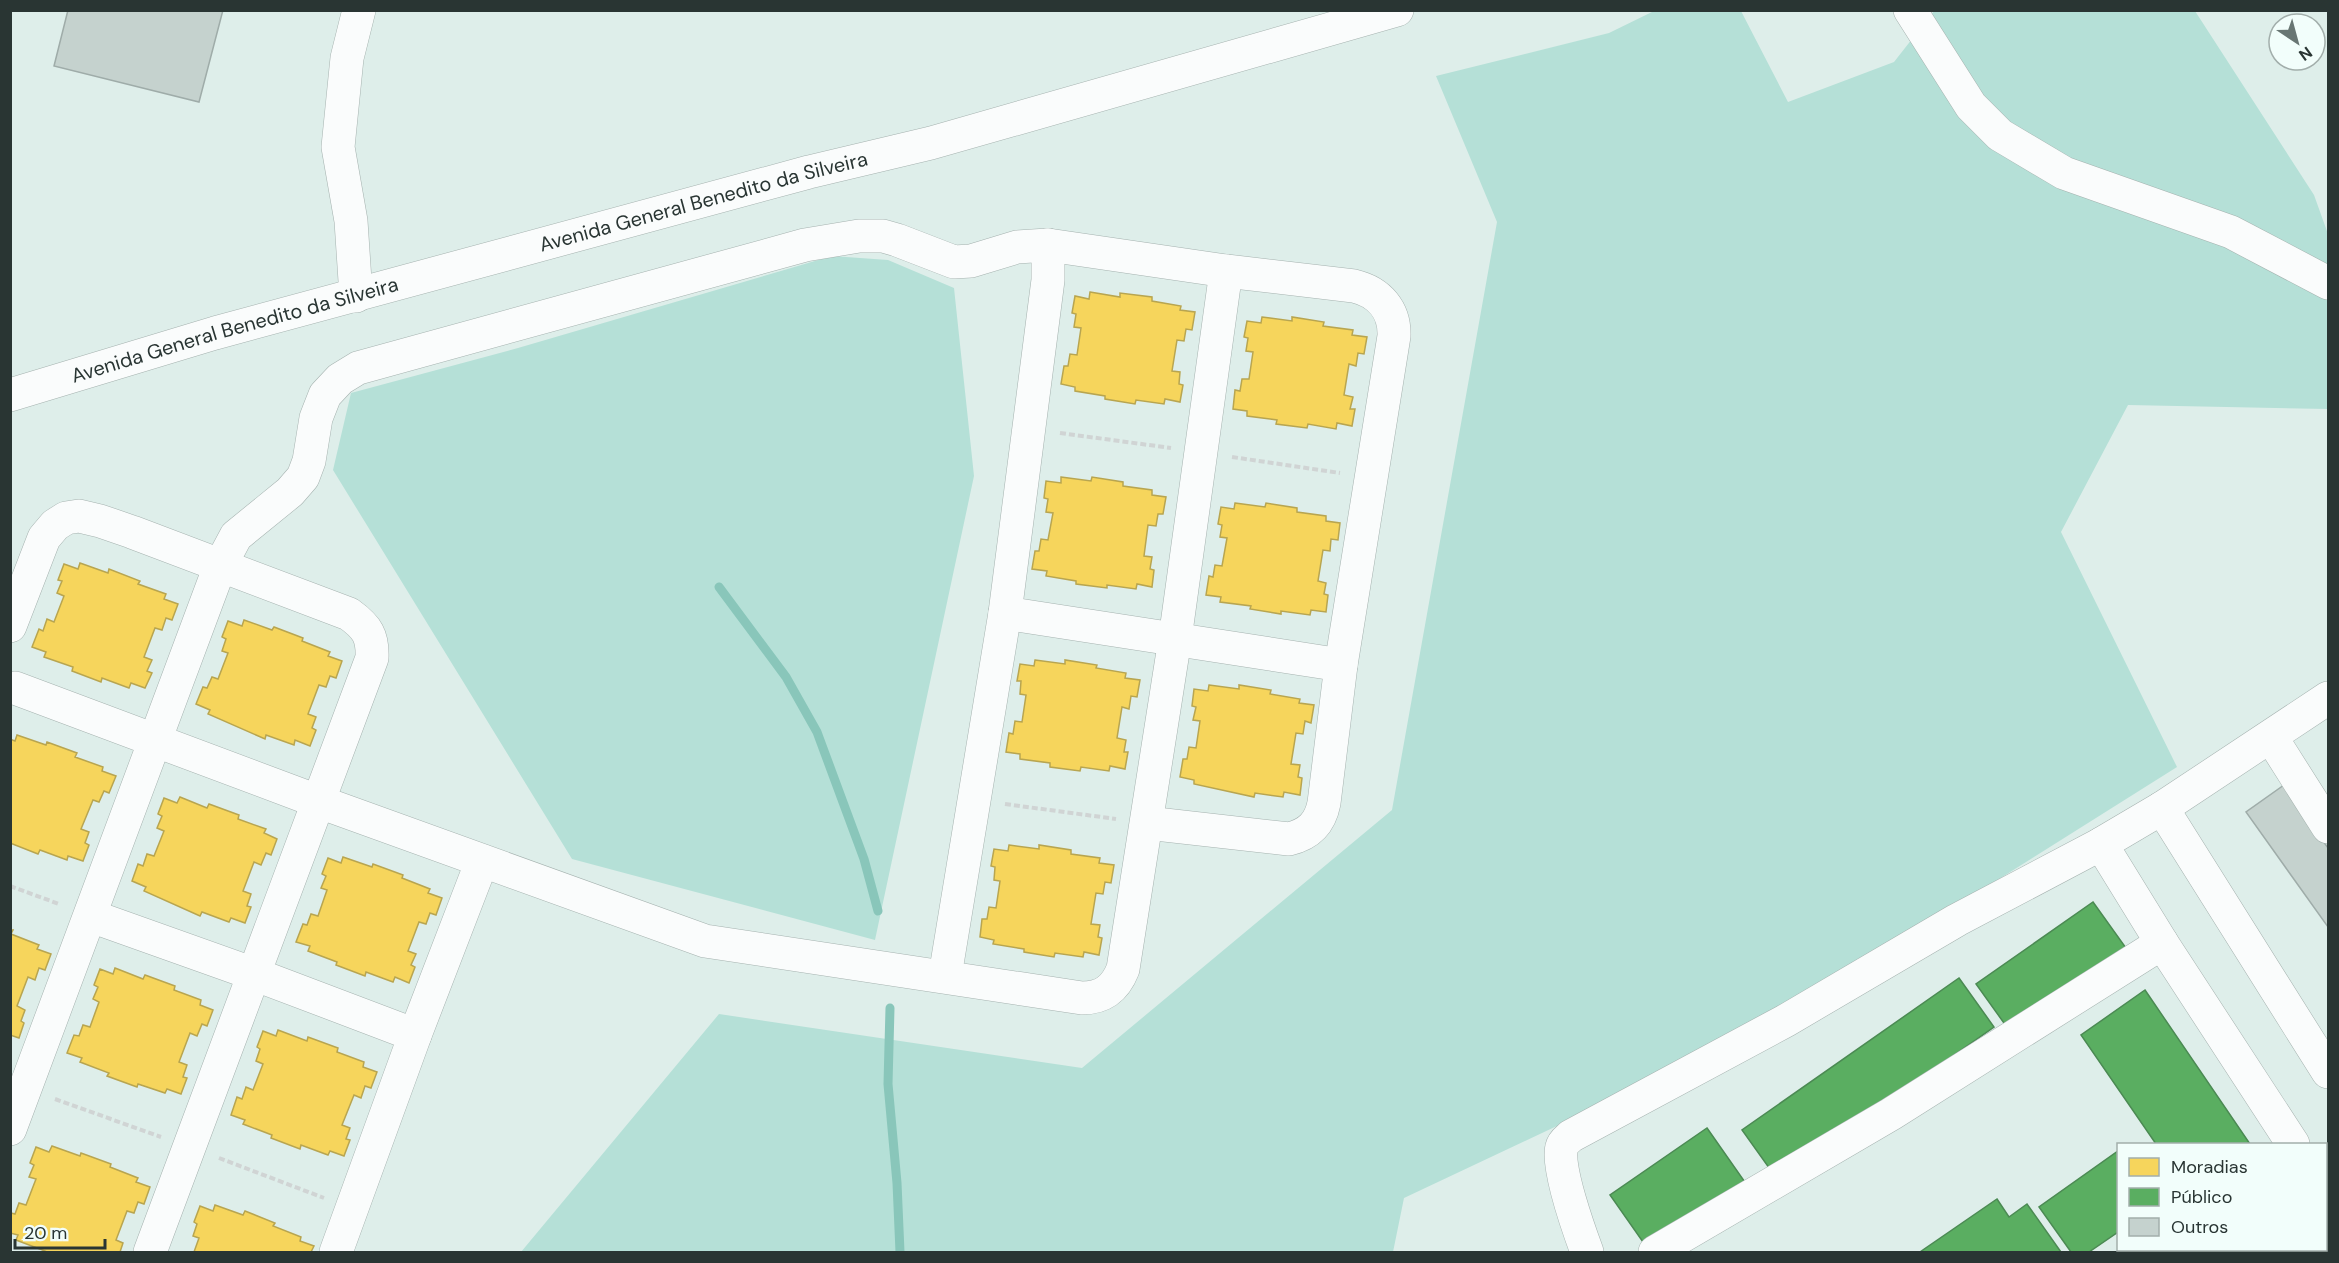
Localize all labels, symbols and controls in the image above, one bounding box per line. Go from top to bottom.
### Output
north arrow [2267,12,2327,72]
text: N [2295,42,2316,66]
street label: Avenida General Benedito da Silveira [536,146,870,258]
street label: Avenida General Benedito da Silveira [68,271,401,389]
legend [2117,1143,2327,1251]
text: Moradias [2171,1155,2248,1179]
text: Público [2171,1185,2232,1209]
scale bar [15,1212,105,1250]
text: Outros [2171,1215,2228,1239]
text: 20 m [24,1221,67,1245]

